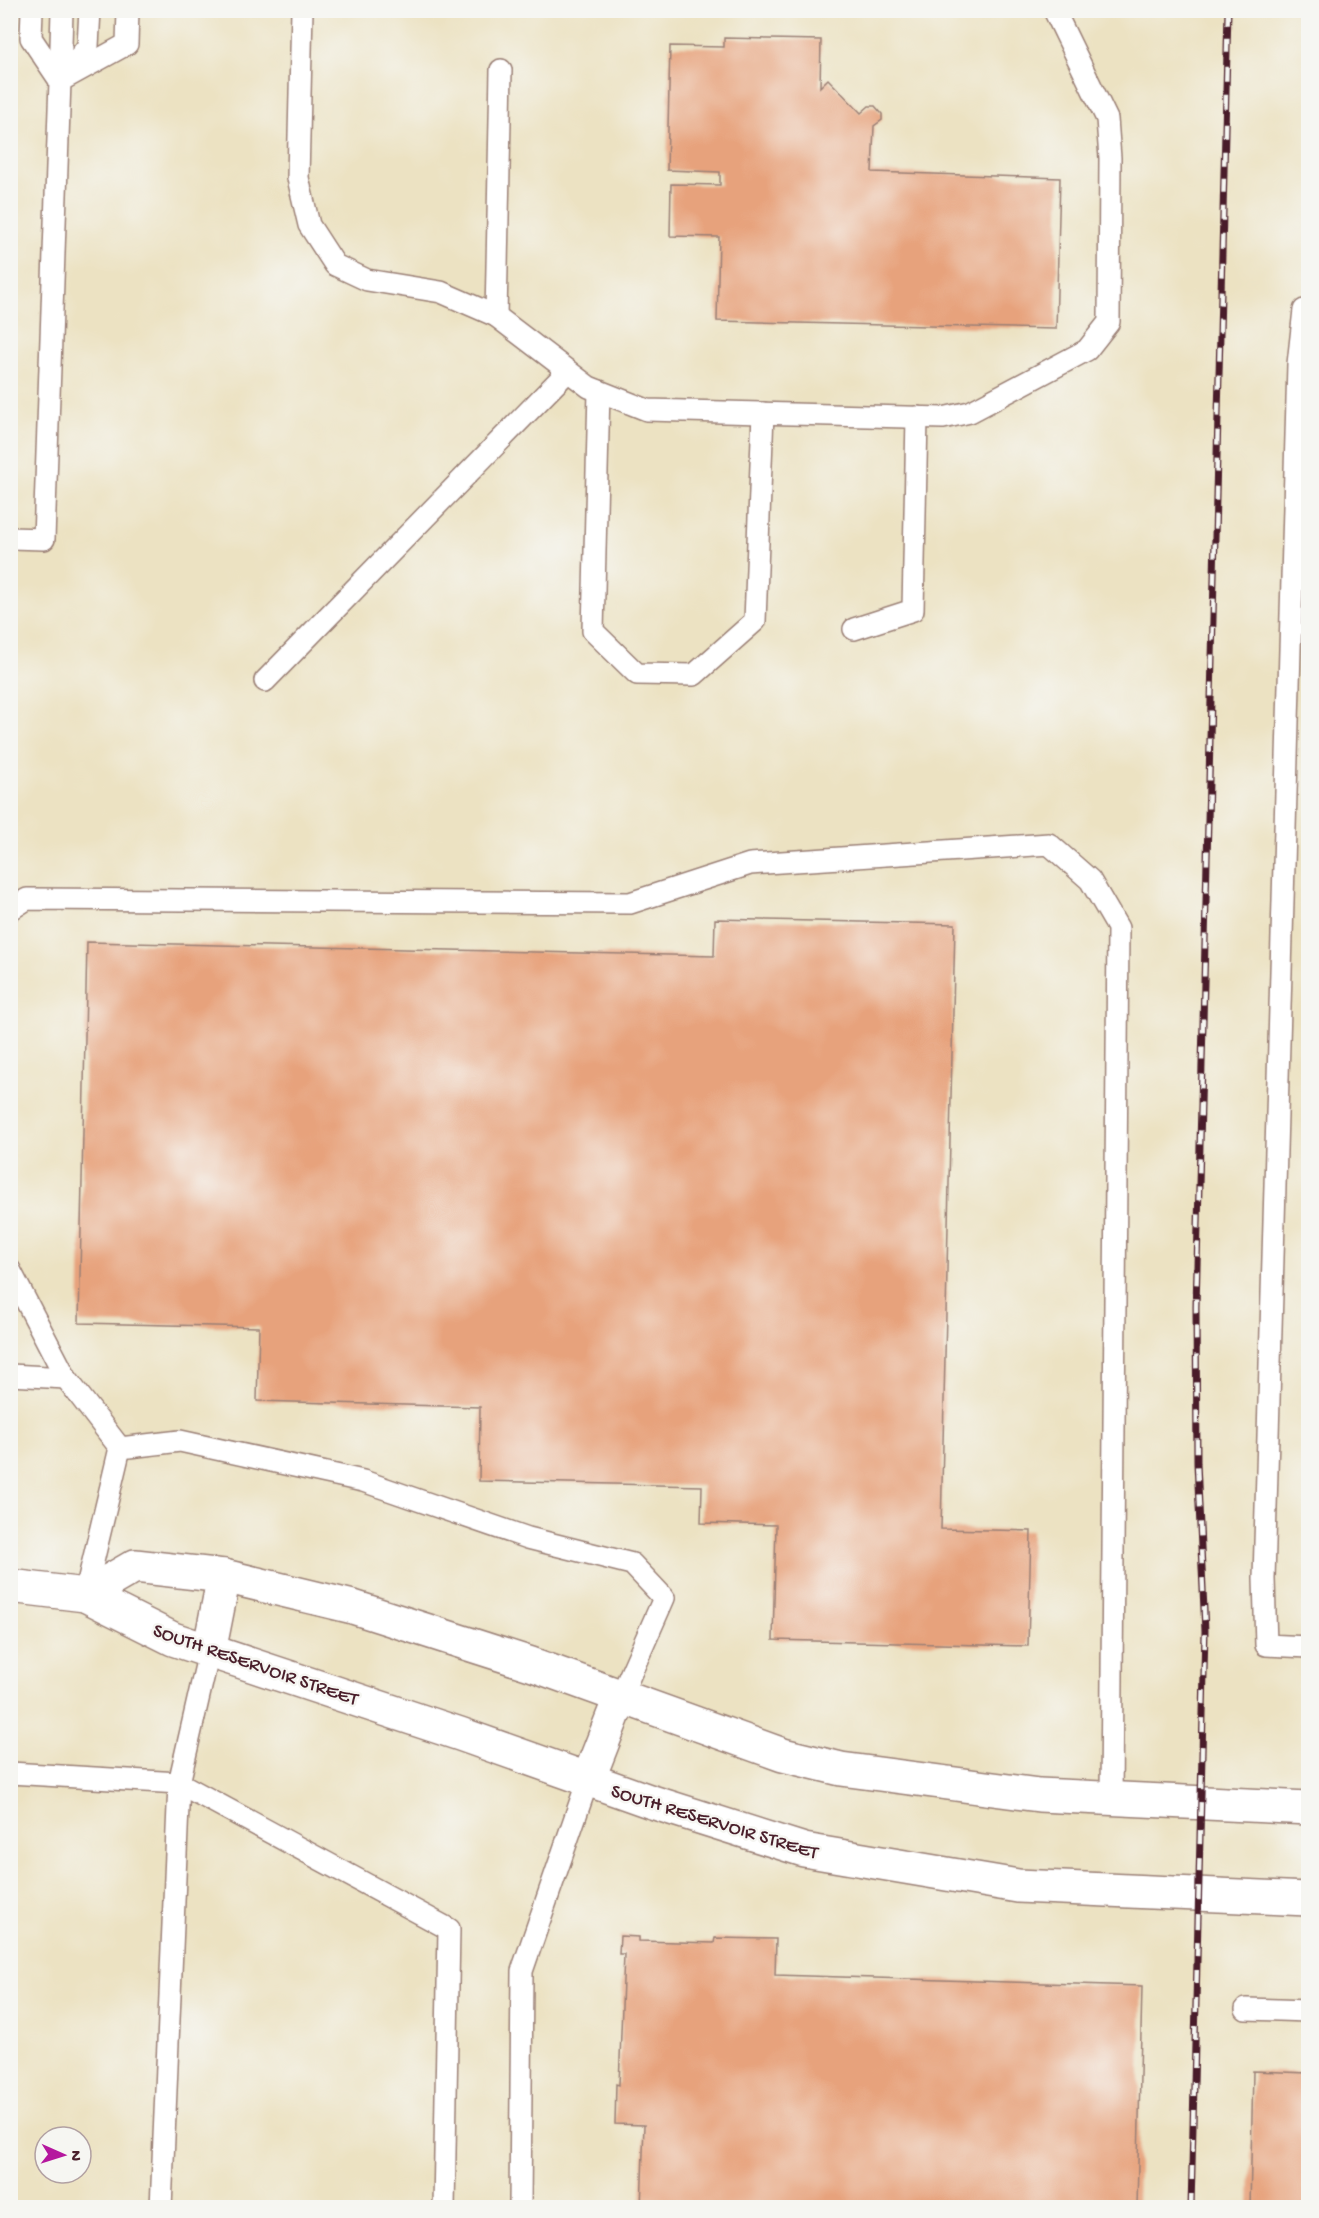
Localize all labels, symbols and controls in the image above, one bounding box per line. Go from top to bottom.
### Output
street label: SOUTH RESERVOIR STREET [149,1620,362,1713]
street label: SOUTH RESERVOIR STREET [608,1781,821,1866]
north arrow [33,2125,93,2185]
text: N [65,2150,84,2162]

